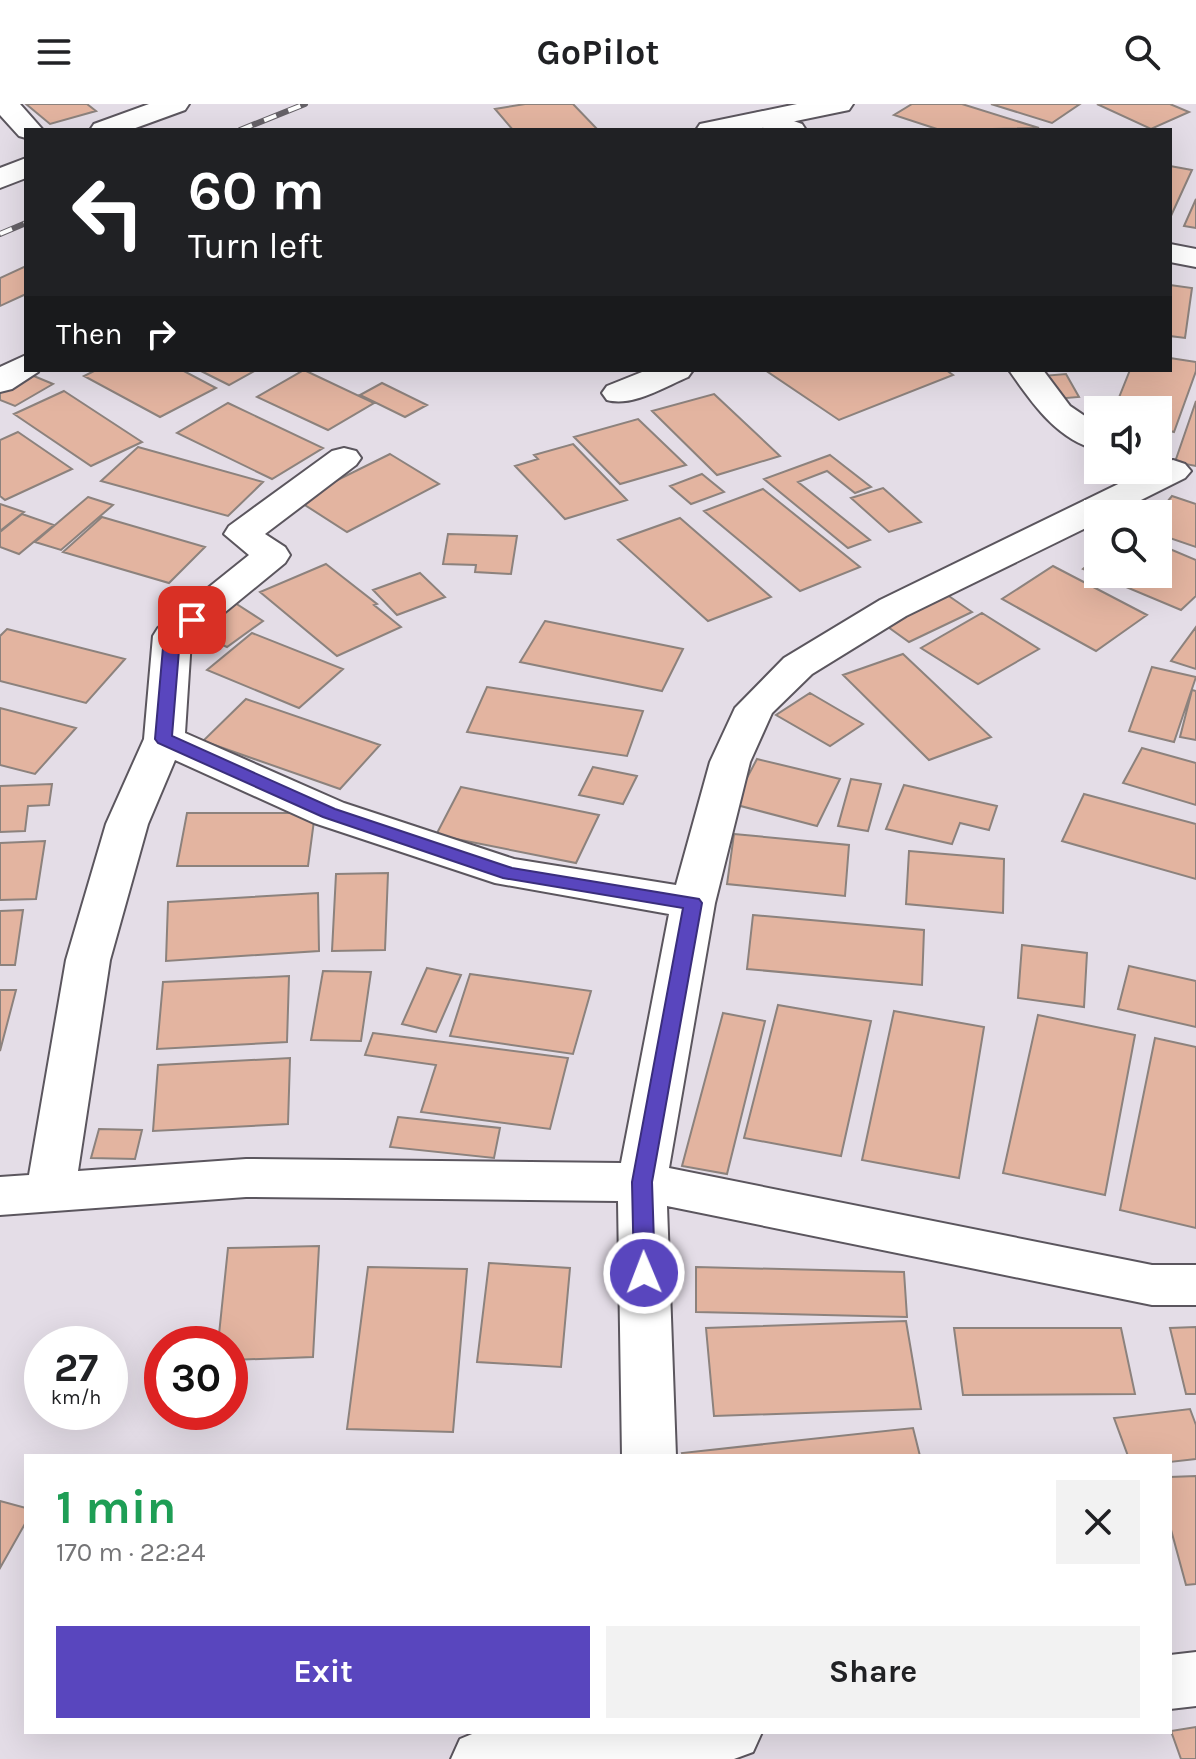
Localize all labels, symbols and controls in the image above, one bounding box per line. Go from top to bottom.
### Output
icon: menu [32,30,76,74]
icon: search [1120,30,1164,74]
text: GoPilot [537,31,660,73]
text: 60 m [188,158,325,223]
icon: left [56,160,160,264]
text: Turn left [188,225,323,267]
icon: right [139,312,183,356]
text: Then [56,316,123,352]
map controls [1084,396,1172,588]
button: sound [1084,396,1172,484]
button: search [1084,500,1172,588]
pin [158,586,226,654]
icon: arrive [170,598,214,642]
position arrow [602,1231,686,1315]
speed limit sign: 30 [144,1326,248,1430]
text: 27 [54,1344,98,1391]
text: km/h [51,1386,101,1409]
text: 1 min [56,1479,176,1535]
button: close [1056,1480,1140,1564]
text: 170 m · 22:24 [56,1537,205,1568]
button: Exit [56,1626,590,1718]
button: Share [606,1626,1140,1718]

